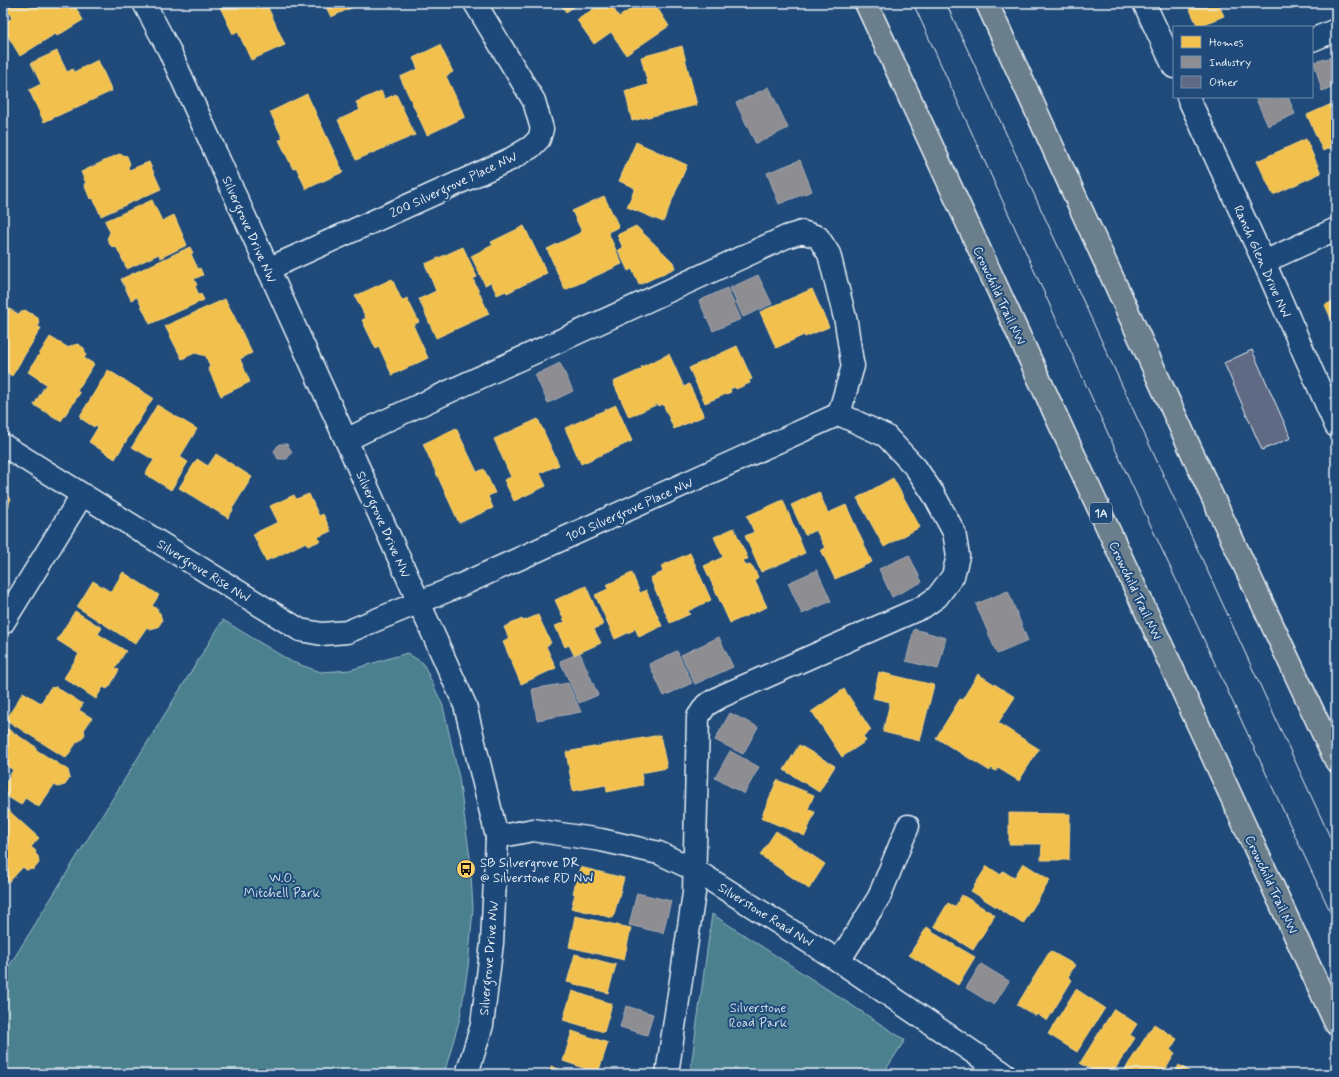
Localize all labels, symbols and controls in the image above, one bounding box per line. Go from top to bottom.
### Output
legend [1173,26,1313,98]
text: Homes [1209,35,1244,51]
text: Industry [1209,55,1251,71]
text: Other [1209,75,1238,91]
street label: 200 Silvergrove Place NW [387,148,521,224]
street label: Silvergrove Drive NW [216,174,280,287]
street label: Ranch Glen Drive NW [1229,203,1294,321]
street label: Crowchild Trail NW [968,244,1029,348]
street label: Silvergrove Drive NW [350,469,414,582]
street label: 100 Silvergrove Place NW [563,475,697,548]
road number: 1A [1090,503,1112,523]
street label: Silvergrove Rise NW [152,536,253,609]
street label: Crowchild Trail NW [1104,539,1165,643]
street label: Crowchild Trail NW [1240,833,1301,937]
place label: SB Silvergrove DR @ Silverstone RD NW [480,855,593,887]
bus stop icon: SB Silvergrove DR @ Silverstone RD NW [455,858,477,880]
park label: W.O. Mitchell Park [244,870,321,902]
street label: Silverstone Road NW [715,879,816,951]
street label: Silvergrove Drive NW [476,900,505,1016]
park label: Silverstone Road Park [729,1000,788,1032]

